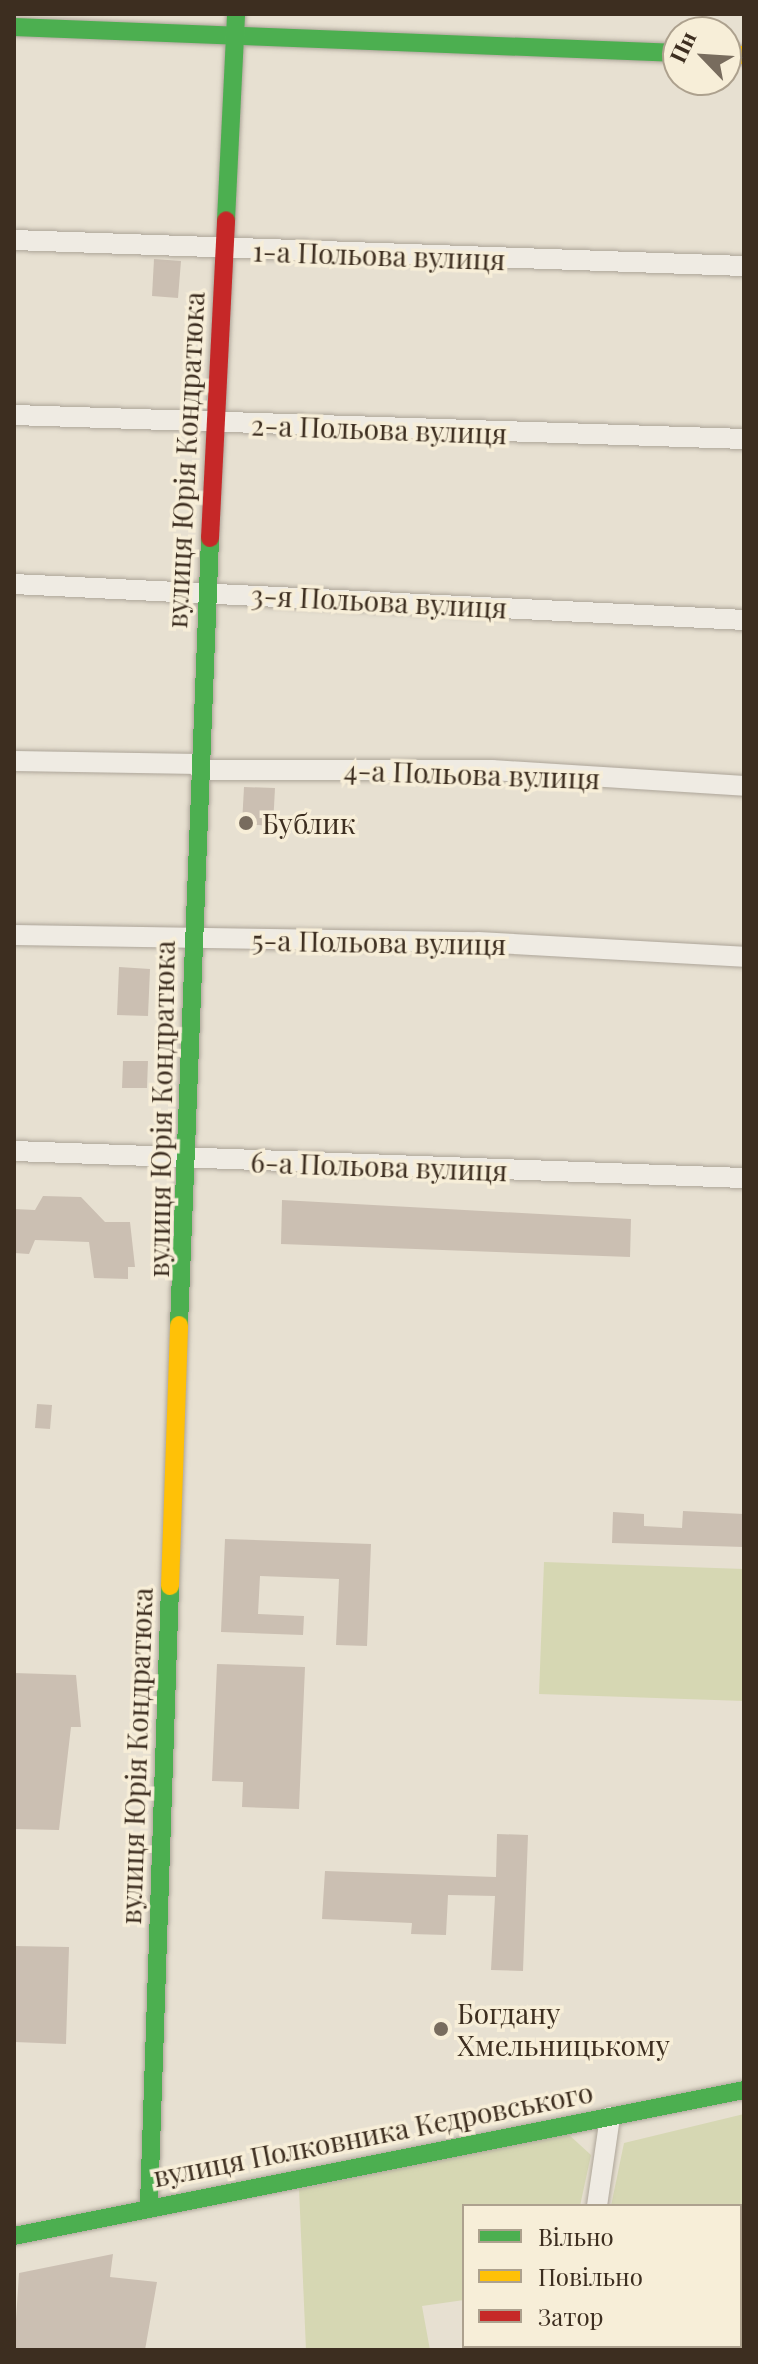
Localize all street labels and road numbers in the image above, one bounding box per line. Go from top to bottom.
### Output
street label: 1-а Польова вулиця [252,234,506,276]
street label: вулиця Юрія Кондратюка [159,291,211,629]
street label: 2-а Польова вулиця [251,408,507,450]
street label: 3-я Польова вулиця [250,578,508,624]
street label: 4-а Польова вулиця [343,753,601,795]
street label: 5-а Польова вулиця [252,923,506,961]
street label: вулиця Юрія Кондратюка [141,940,181,1278]
street label: 6-а Польова вулиця [250,1145,508,1187]
street label: вулиця Юрія Кондратюка [113,1587,159,1925]
street label: вулиця Полковника Кедровського [150,2075,596,2193]

